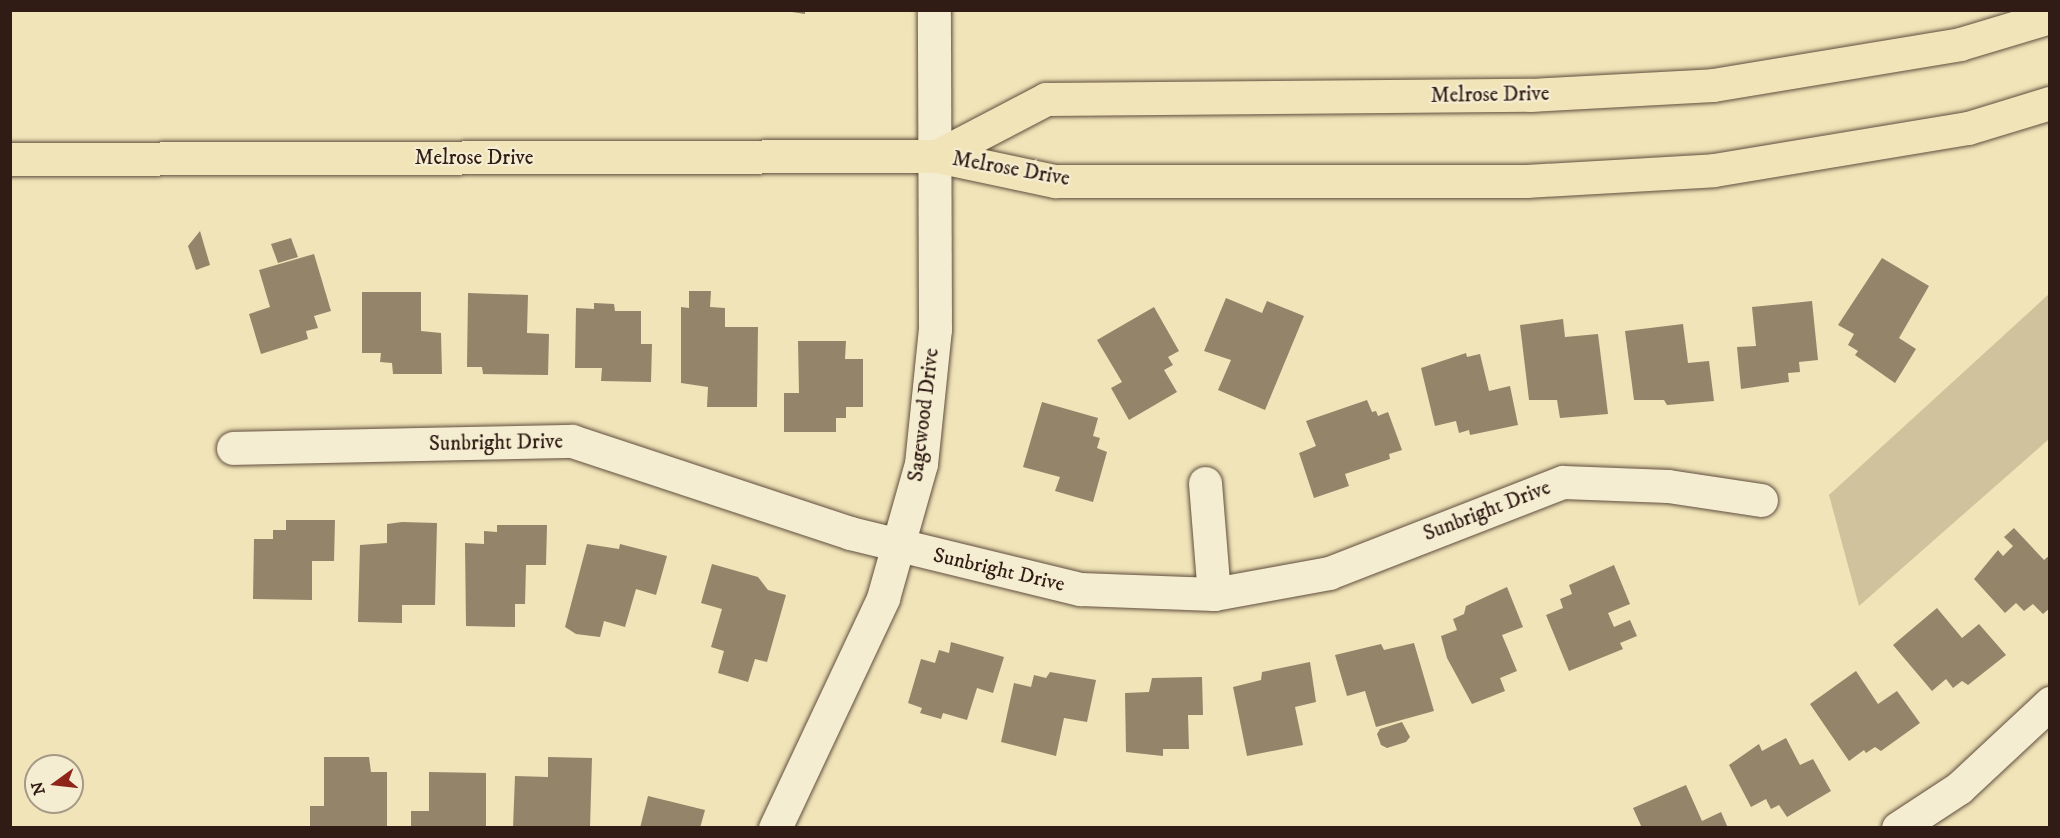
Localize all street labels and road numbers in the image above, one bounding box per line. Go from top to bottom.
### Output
street label: Melrose Drive [1430,81,1550,109]
street label: Melrose Drive [415,145,533,171]
street label: Melrose Drive [950,146,1072,192]
street label: Sagewood Drive [903,347,945,483]
street label: Sunbright Drive [429,429,563,457]
street label: Sunbright Drive [1420,475,1554,547]
street label: Sunbright Drive [931,543,1067,597]

